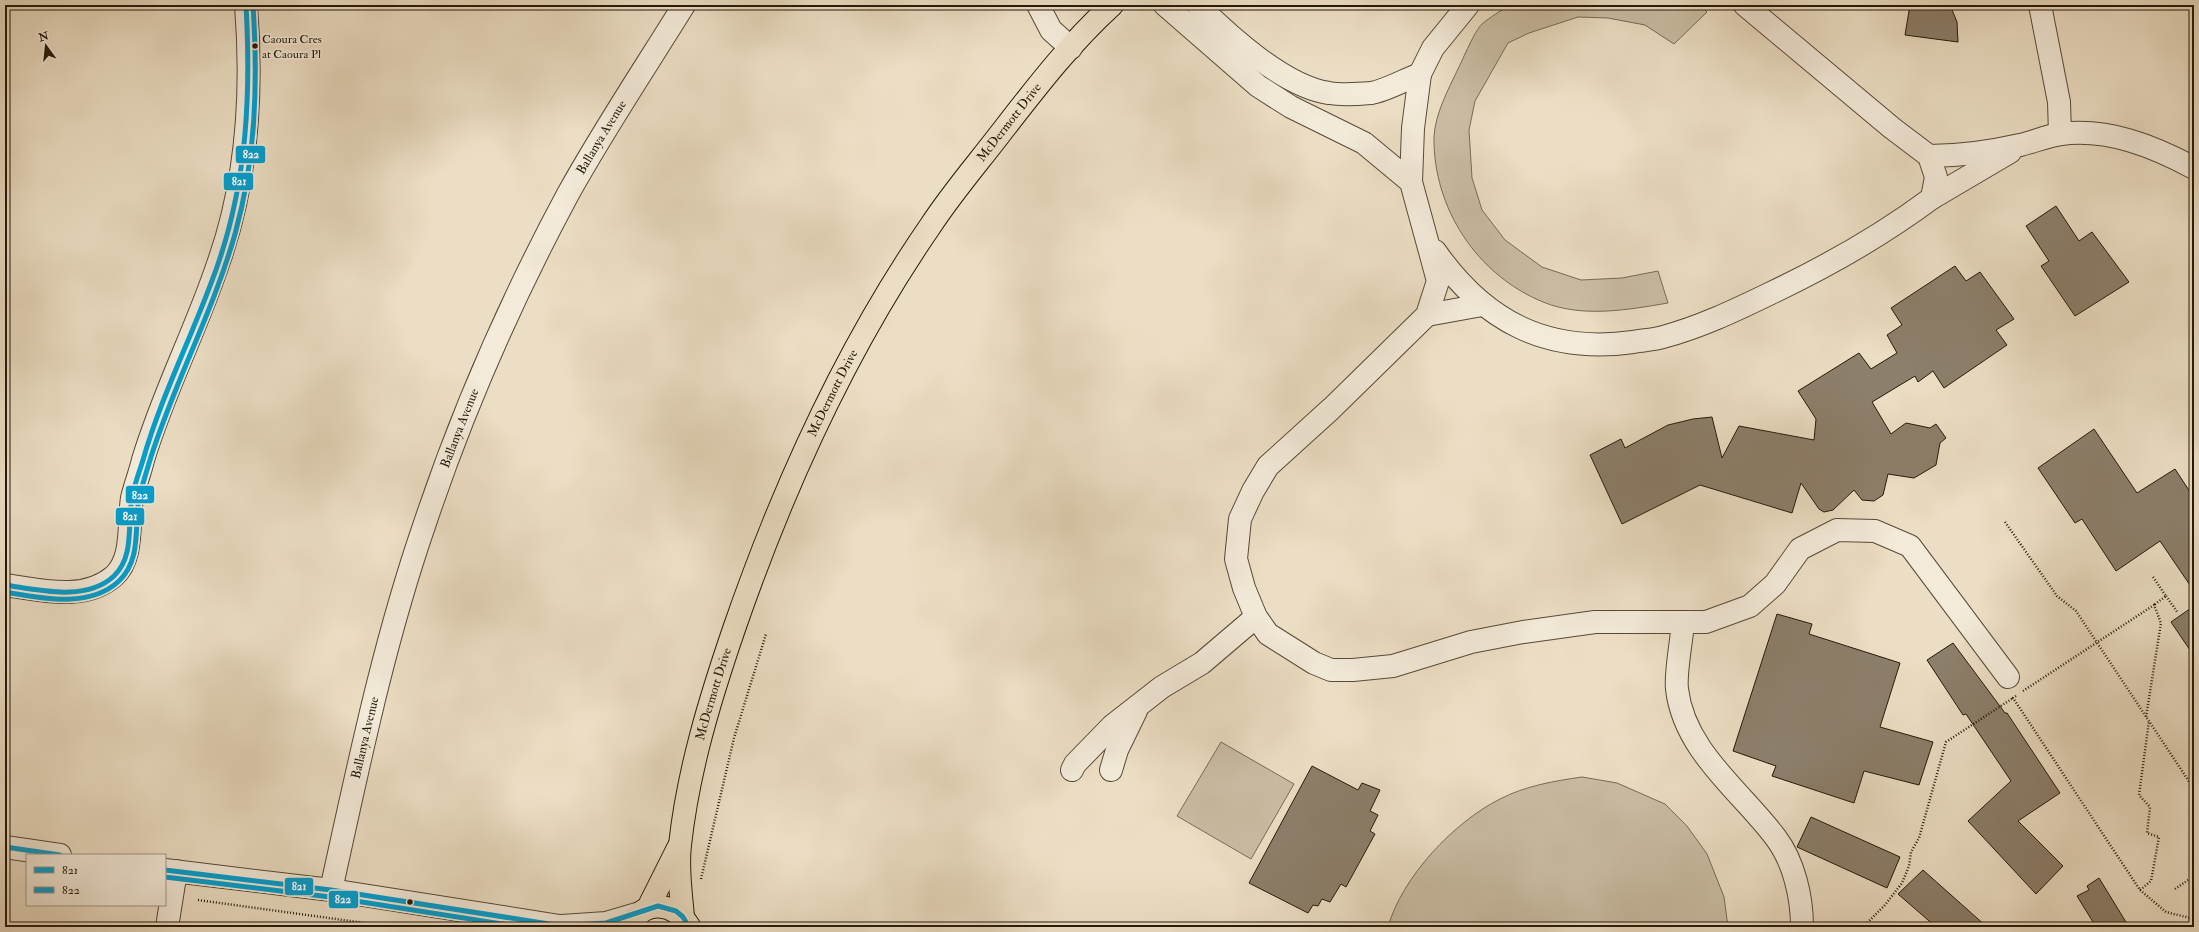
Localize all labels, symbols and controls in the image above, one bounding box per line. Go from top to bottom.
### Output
north arrow [26,26,66,66]
text: N [36,29,51,45]
place label: Caoura Cres at Caoura Pl [262,32,322,62]
marker: Caoura Cres at Caoura Pl [250,41,260,51]
street label: McDermott Drive [973,79,1045,165]
street label: Ballanya Avenue [573,97,630,177]
line badge: 822 [235,145,266,164]
text: 822 [243,148,260,161]
line badge: 821 [223,172,254,191]
text: 821 [232,175,246,188]
street label: McDermott Drive [804,346,862,440]
street label: Ballanya Avenue [437,386,483,470]
line badge: 822 [125,485,155,504]
text: 822 [132,489,149,502]
line badge: 821 [115,507,145,526]
text: 821 [123,510,137,523]
street label: McDermott Drive [692,645,735,742]
street label: Ballanya Avenue [348,694,383,780]
legend [26,854,166,906]
text: 821 [62,863,78,878]
line badge: 821 [284,877,314,896]
text: 821 [292,880,306,893]
text: 822 [62,883,80,898]
line badge: 822 [328,890,359,909]
text: 822 [335,893,352,906]
unlabelled marker [405,897,415,907]

